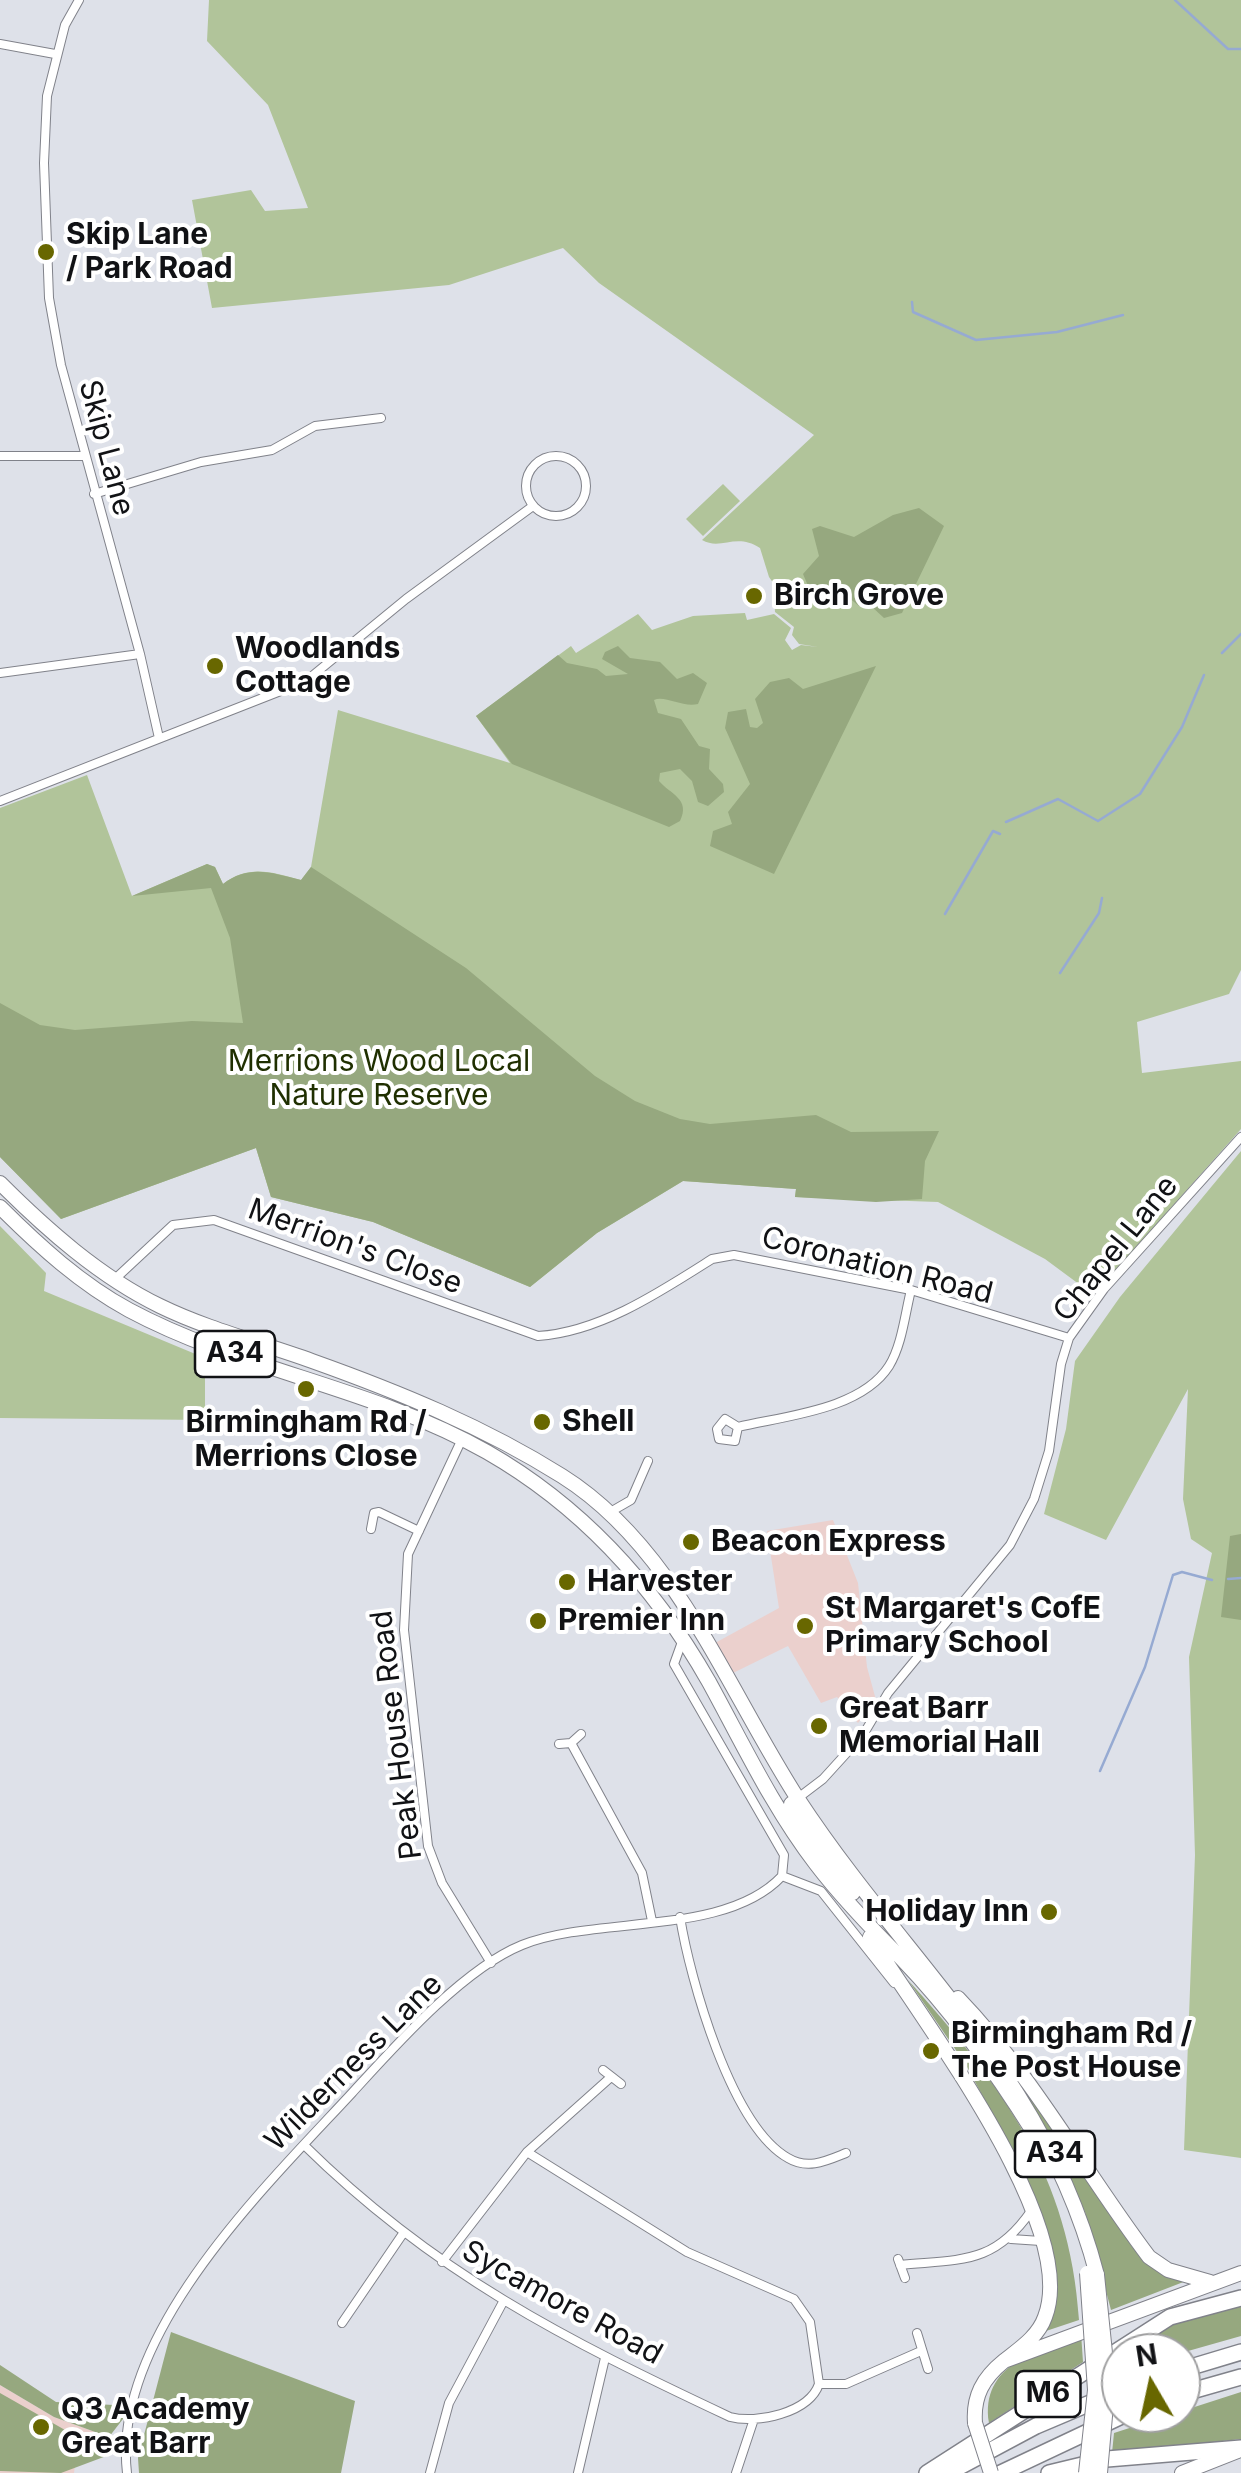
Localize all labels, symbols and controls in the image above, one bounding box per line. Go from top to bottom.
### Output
place label: Skip Lane / Park Road [66,217,233,288]
marker: Skip Lane / Park Road [35,241,57,263]
street label: Skip Lane [71,376,141,520]
place label: Birch Grove [774,578,944,614]
marker: Birch Grove [743,585,765,607]
place label: Woodlands Cottage [235,631,400,702]
marker: Woodlands Cottage [204,655,226,677]
park label: Merrions Wood Local Nature Reserve [228,1044,530,1114]
street label: Chapel Lane [1046,1169,1186,1329]
street label: Merrion's Close [243,1192,467,1302]
street label: Coronation Road [758,1220,996,1312]
road number: A34 [195,1331,275,1377]
marker: Birmingham Rd / Merrions Close [295,1378,317,1400]
place label: Shell [562,1404,634,1440]
place label: Birmingham Rd / Merrions Close [185,1405,427,1476]
marker: Shell [531,1411,553,1433]
place label: Beacon Express [711,1524,946,1560]
marker: Beacon Express [680,1531,702,1553]
place label: Harvester [587,1564,732,1600]
marker: Harvester [556,1571,578,1593]
place label: St Margaret's CofE Primary School [825,1591,1101,1662]
place label: Premier Inn [558,1603,725,1639]
street label: Peak House Road [364,1608,430,1862]
marker: Premier Inn [527,1610,549,1632]
marker: St Margaret's CofE Primary School [794,1615,816,1637]
place label: Great Barr Memorial Hall [839,1691,1040,1762]
marker: Great Barr Memorial Hall [808,1715,830,1737]
place label: Holiday Inn [865,1894,1029,1930]
marker: Holiday Inn [1038,1901,1060,1923]
street label: Wilderness Lane [258,1967,450,2159]
place label: Birmingham Rd / The Post House [951,2016,1192,2086]
marker: Birmingham Rd / The Post House [920,2040,942,2062]
road number: A34 [1015,2131,1095,2177]
street label: Sycamore Road [456,2233,668,2373]
north arrow [1101,2333,1201,2433]
text: N [1133,2337,1160,2374]
road number: M6 [1016,2371,1080,2417]
place label: Q3 Academy Great Barr [61,2392,250,2462]
marker: Q3 Academy Great Barr [30,2416,52,2438]

